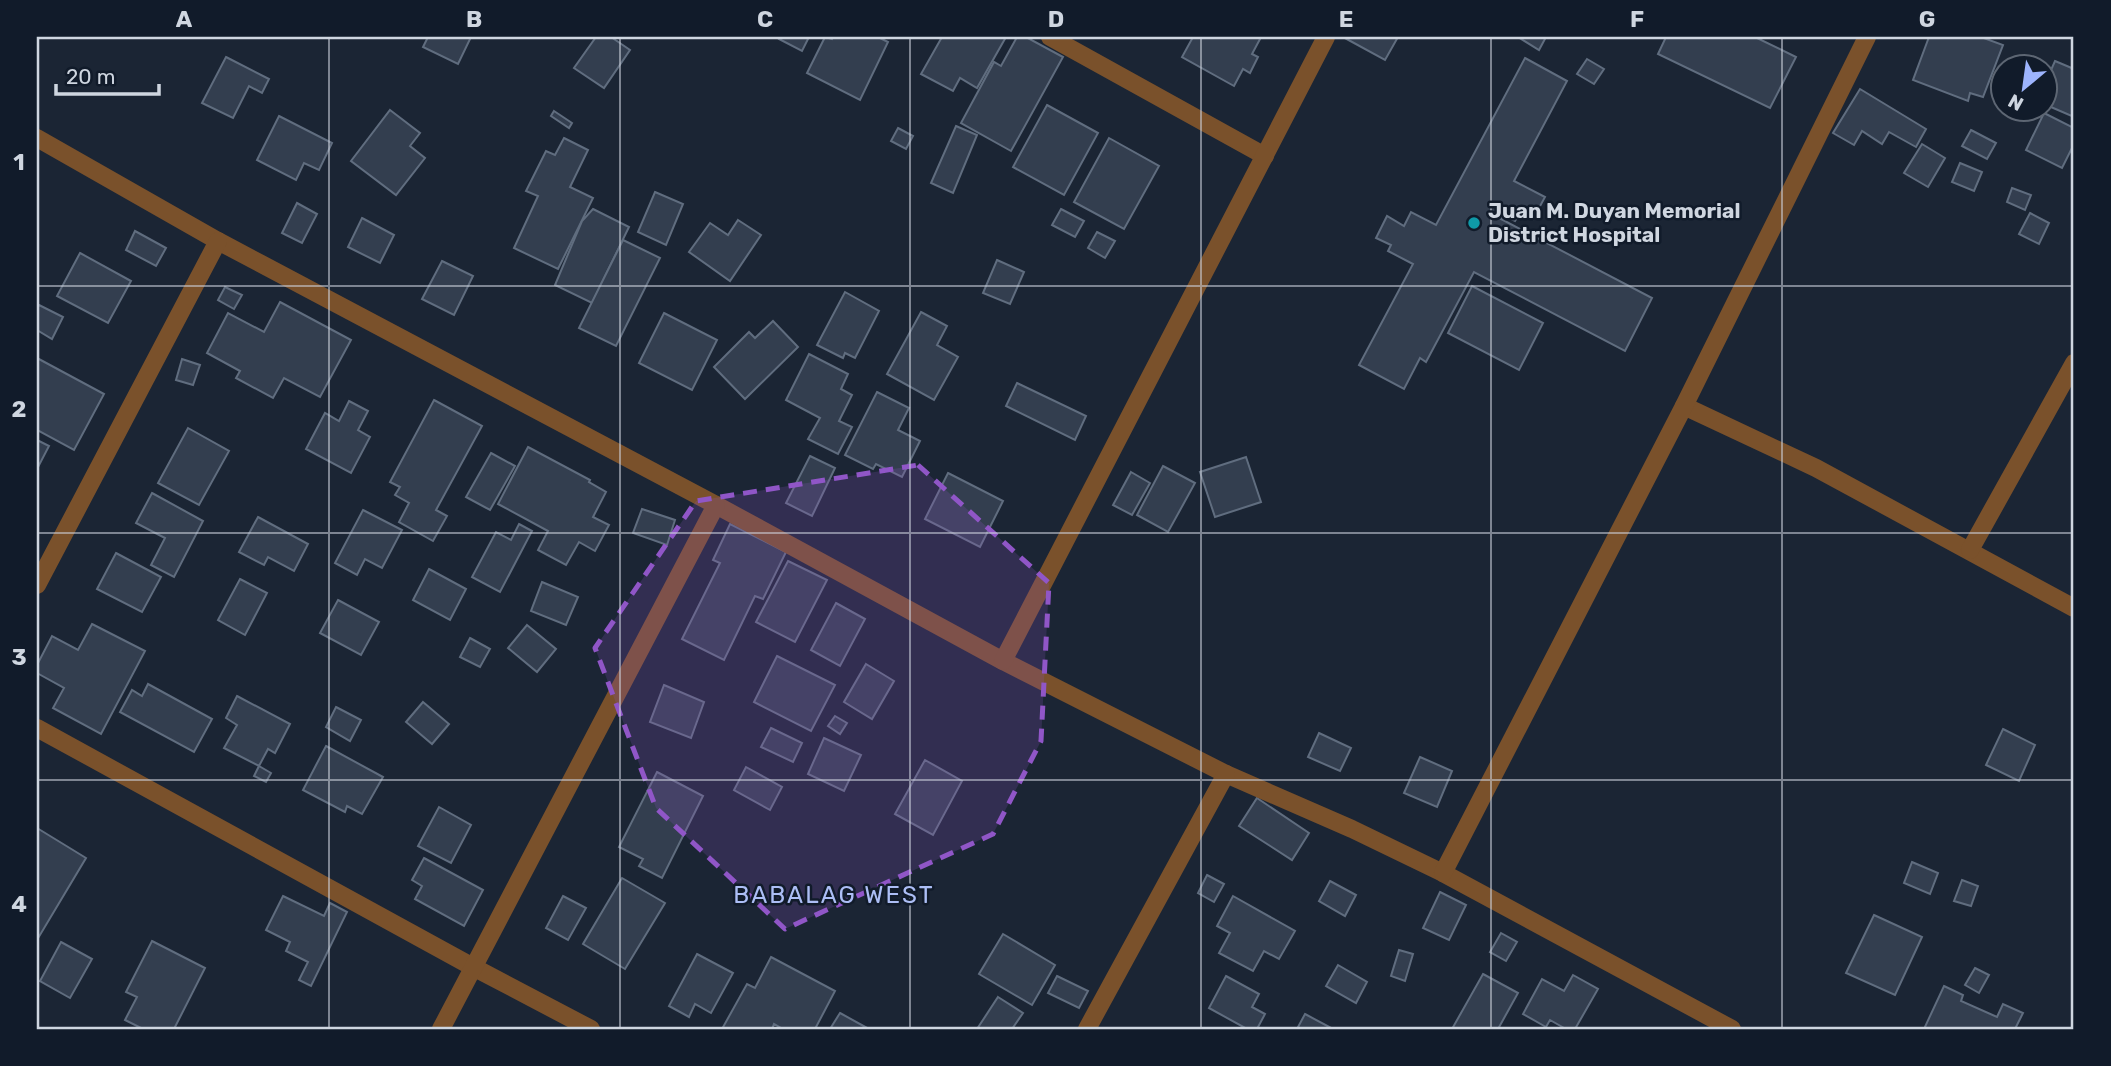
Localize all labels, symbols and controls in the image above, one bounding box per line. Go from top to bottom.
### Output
text: A [176,5,193,33]
text: B [466,5,482,33]
text: C [757,5,773,33]
text: D [1048,5,1064,33]
text: E [1339,5,1353,33]
text: F [1630,5,1644,33]
text: G [1919,5,1935,33]
scale bar [56,52,159,96]
north arrow [1988,52,2058,122]
text: 20 m [66,64,115,89]
text: N [2004,89,2028,116]
text: 1 [13,148,25,176]
place label: Juan M. Duyan Memorial District Hospital [1488,198,1740,247]
marker: Juan M. Duyan Memorial District Hospital [1466,215,1482,231]
text: 2 [12,395,26,423]
text: 3 [11,643,27,671]
district label: BABALAG WEST [733,881,935,909]
text: 4 [11,890,27,918]

